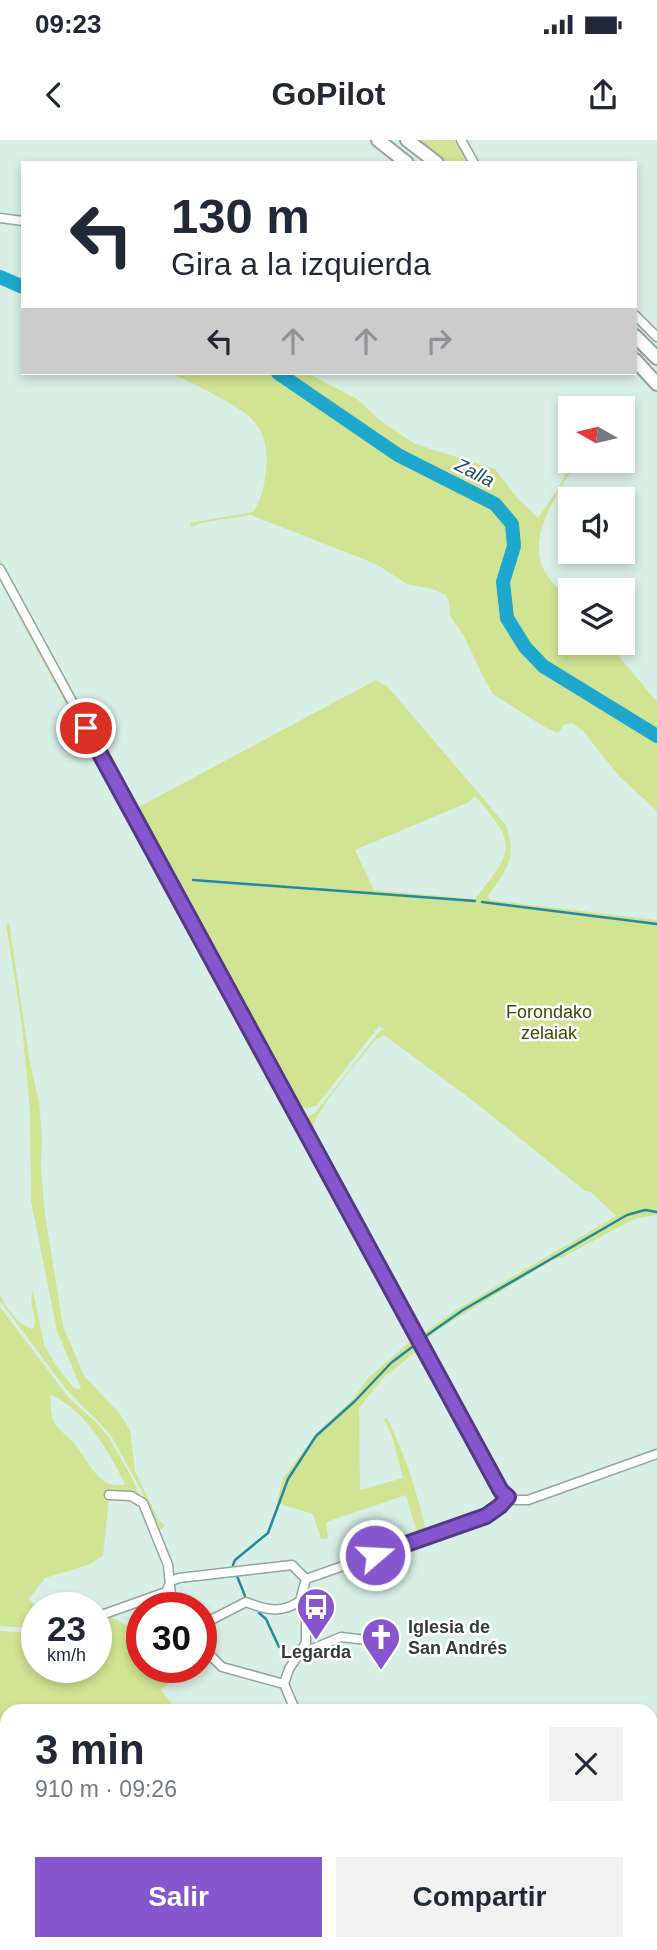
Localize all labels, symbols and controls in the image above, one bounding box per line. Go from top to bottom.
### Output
text: 09:23 [35,9,102,39]
icon: back [35,76,73,114]
text: GoPilot [272,76,385,112]
icon: share [584,76,622,114]
icon: left [56,189,147,280]
text: 130 m [171,189,310,243]
text: Gira a la izquierda [171,246,431,282]
icon: left [201,322,239,360]
icon: ahead [274,322,312,360]
icon: ahead [347,322,385,360]
icon: right [420,322,458,360]
north arrow [558,396,635,472]
map controls [558,396,635,655]
water label: Zalla [451,453,498,491]
button: sound [558,487,635,564]
button: layers [558,578,635,655]
pin [56,698,116,758]
icon: arrive [67,709,105,747]
park label: Forondako zelaiak [506,1002,592,1043]
position arrow [338,1518,412,1592]
bus stop icon: Legarda [295,1586,337,1641]
speed limit sign: 30 [126,1592,217,1683]
text: 23 [47,1609,86,1648]
church icon: Iglesia de San Andrés [360,1616,402,1671]
place label: Iglesia de San Andrés [408,1617,507,1658]
place label: Legarda [281,1642,352,1662]
text: km/h [47,1645,86,1665]
text: 3 min [35,1726,145,1773]
button: close [549,1727,623,1801]
text: 910 m · 09:26 [35,1776,177,1802]
button: Salir [35,1857,322,1937]
button: Compartir [336,1857,623,1937]

